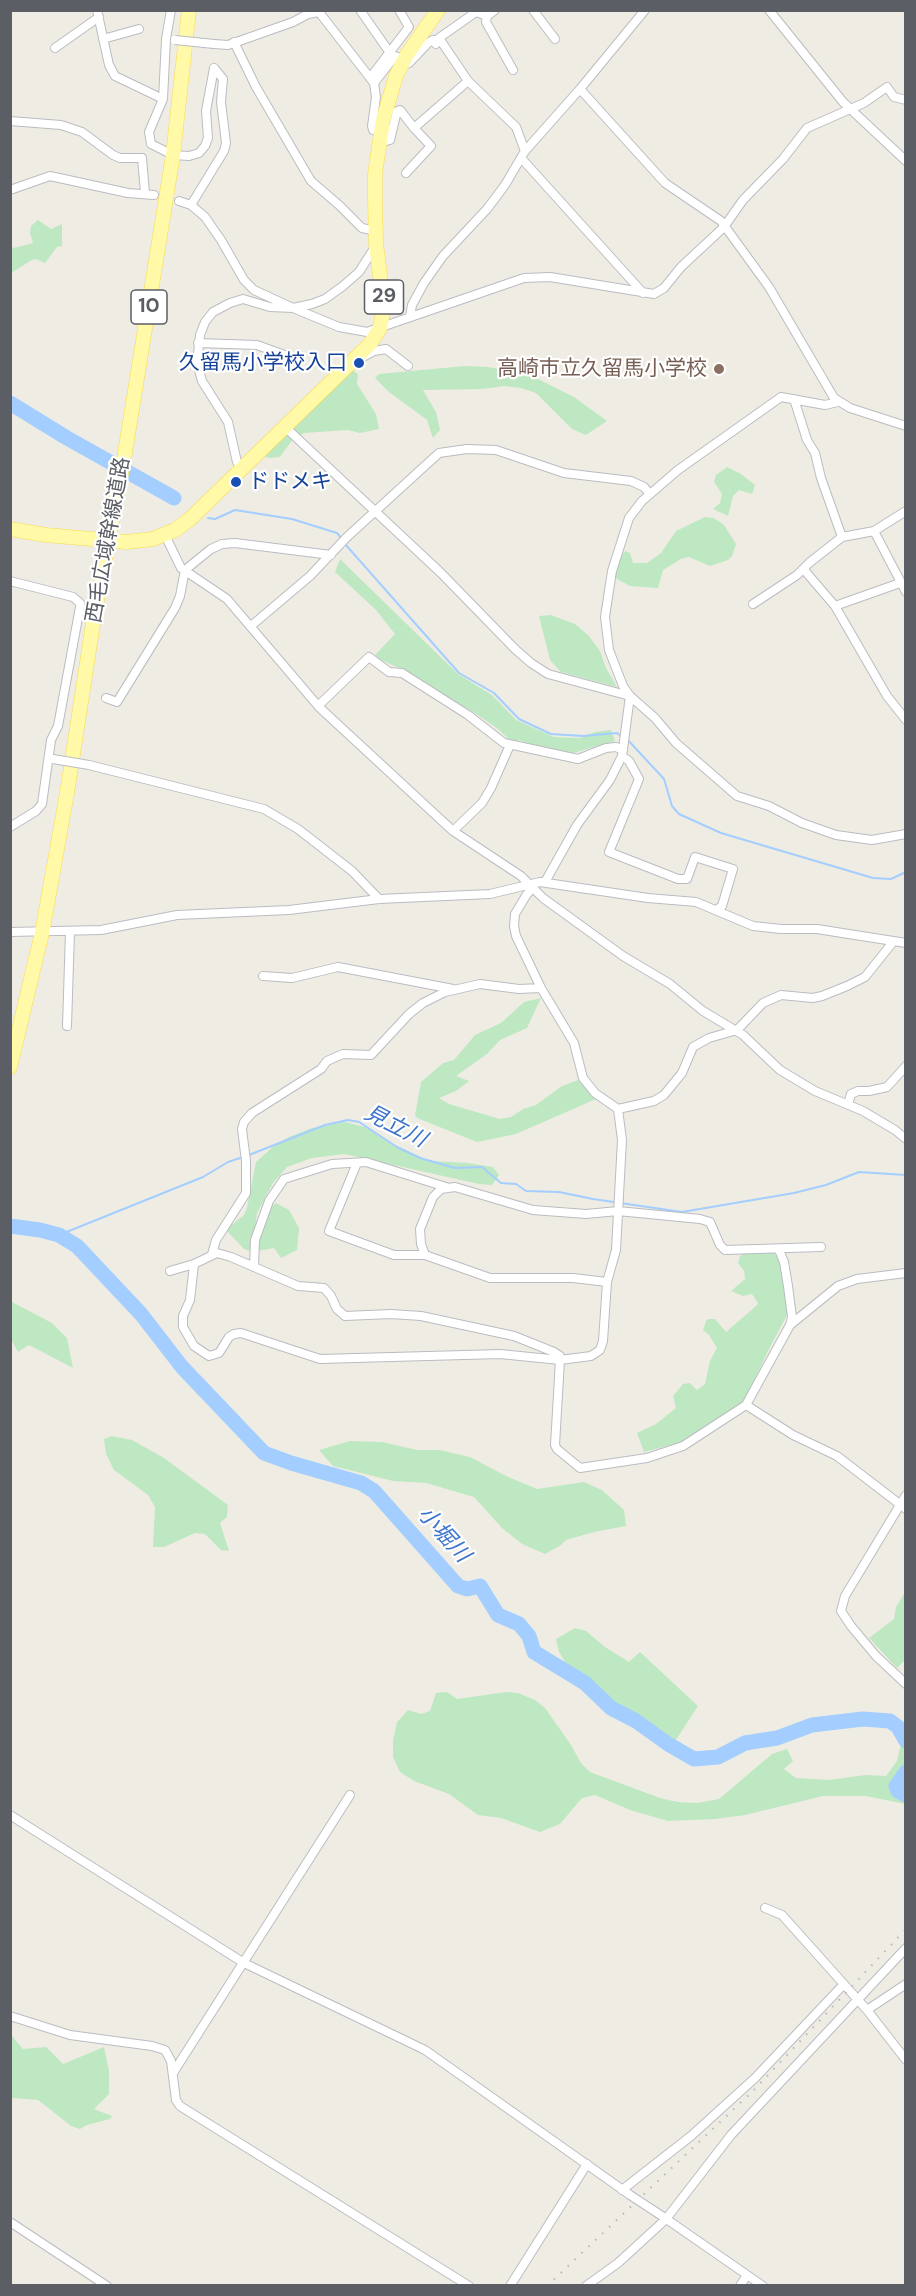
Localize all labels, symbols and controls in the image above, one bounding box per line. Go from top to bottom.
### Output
road number: 29 [364,280,404,314]
road number: 10 [131,290,167,324]
place label: 久留馬小学校入口 [179,350,347,376]
marker: 久留馬小学校入口 [352,356,366,370]
place label: 高崎市立久留馬小学校 [497,356,707,382]
marker: 高崎市立久留馬小学校 [712,362,726,376]
street label: 西毛広域幹線道路 [82,455,136,625]
place label: ドドメキ [248,469,332,495]
marker: ドドメキ [229,475,243,489]
water label: 見立川 [360,1100,430,1154]
water label: 小堀川 [411,1502,475,1568]

